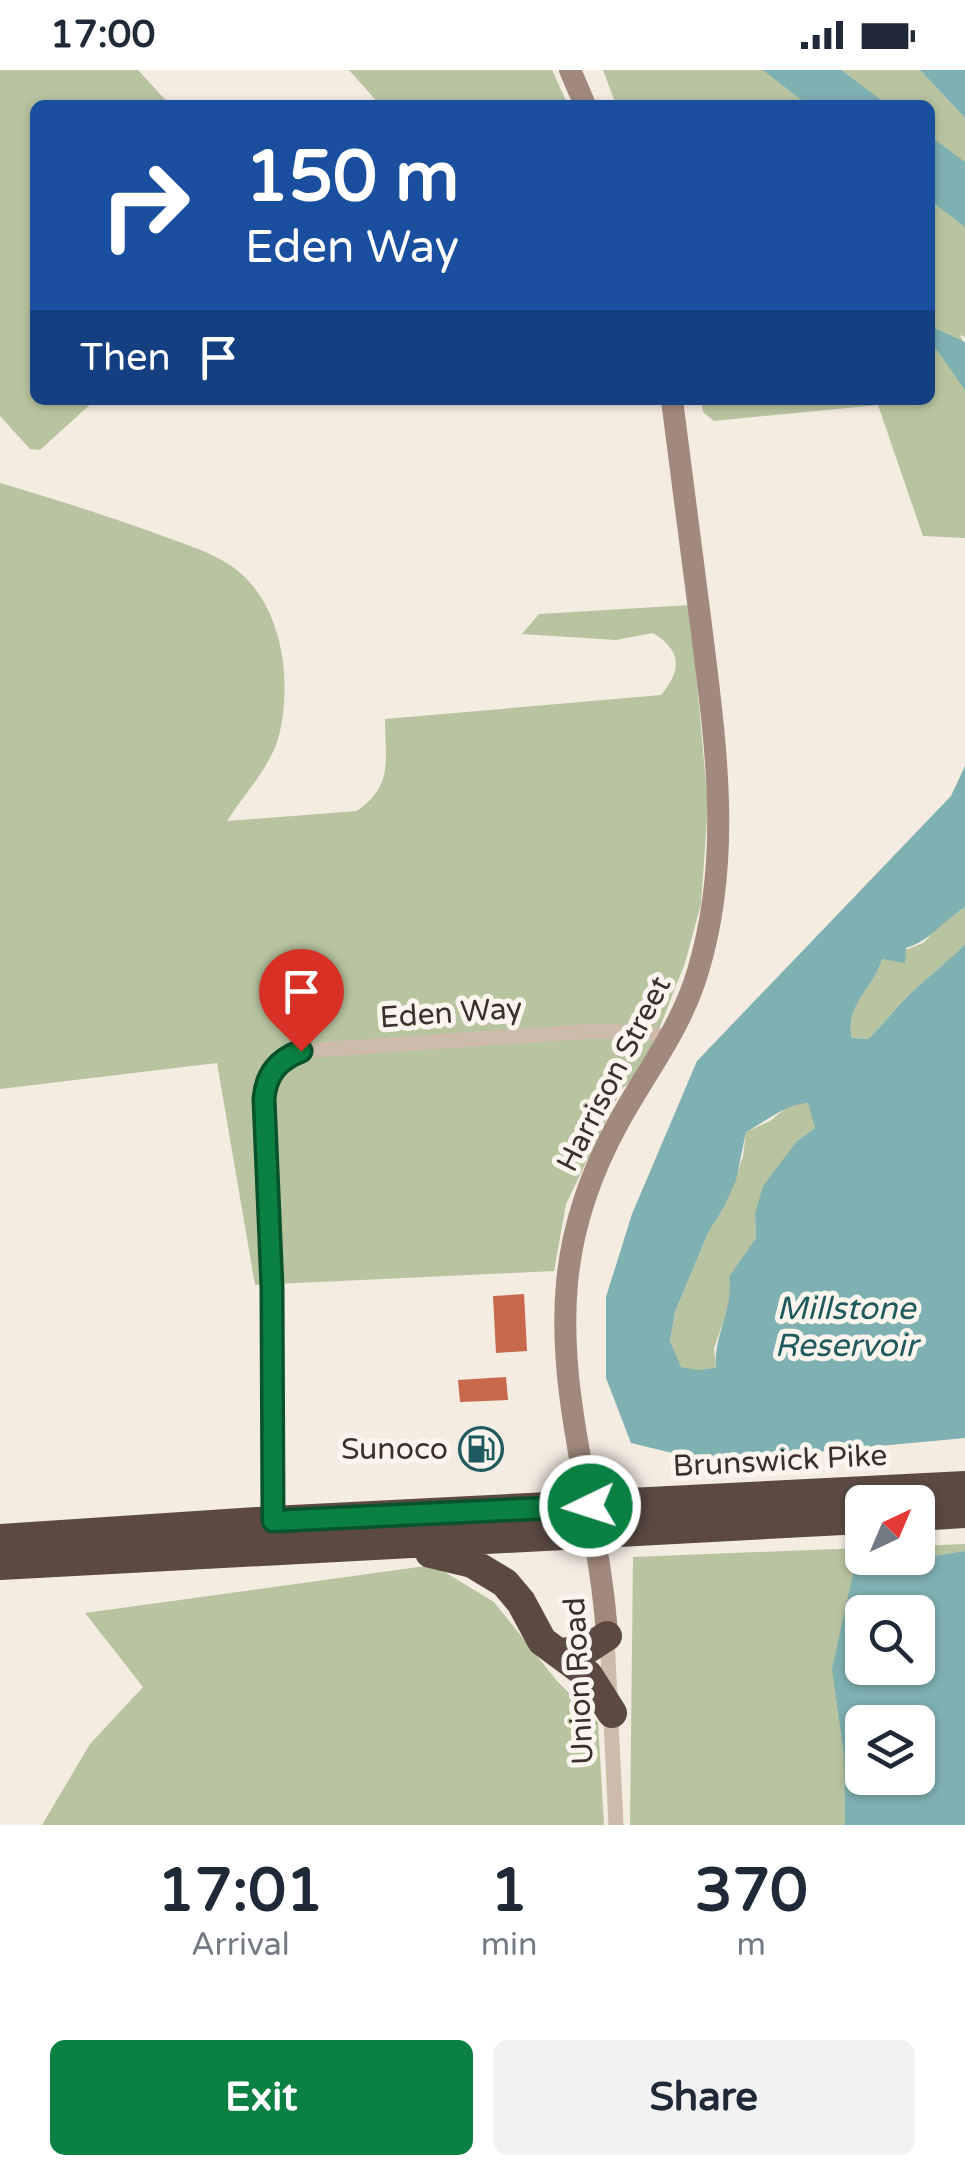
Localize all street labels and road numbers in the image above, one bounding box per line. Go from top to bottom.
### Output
street label: Harrison Street [549,970,679,1178]
street label: Eden Way [379,990,523,1036]
street label: Brunswick Pike [672,1437,888,1485]
street label: Union Road [556,1596,602,1766]

